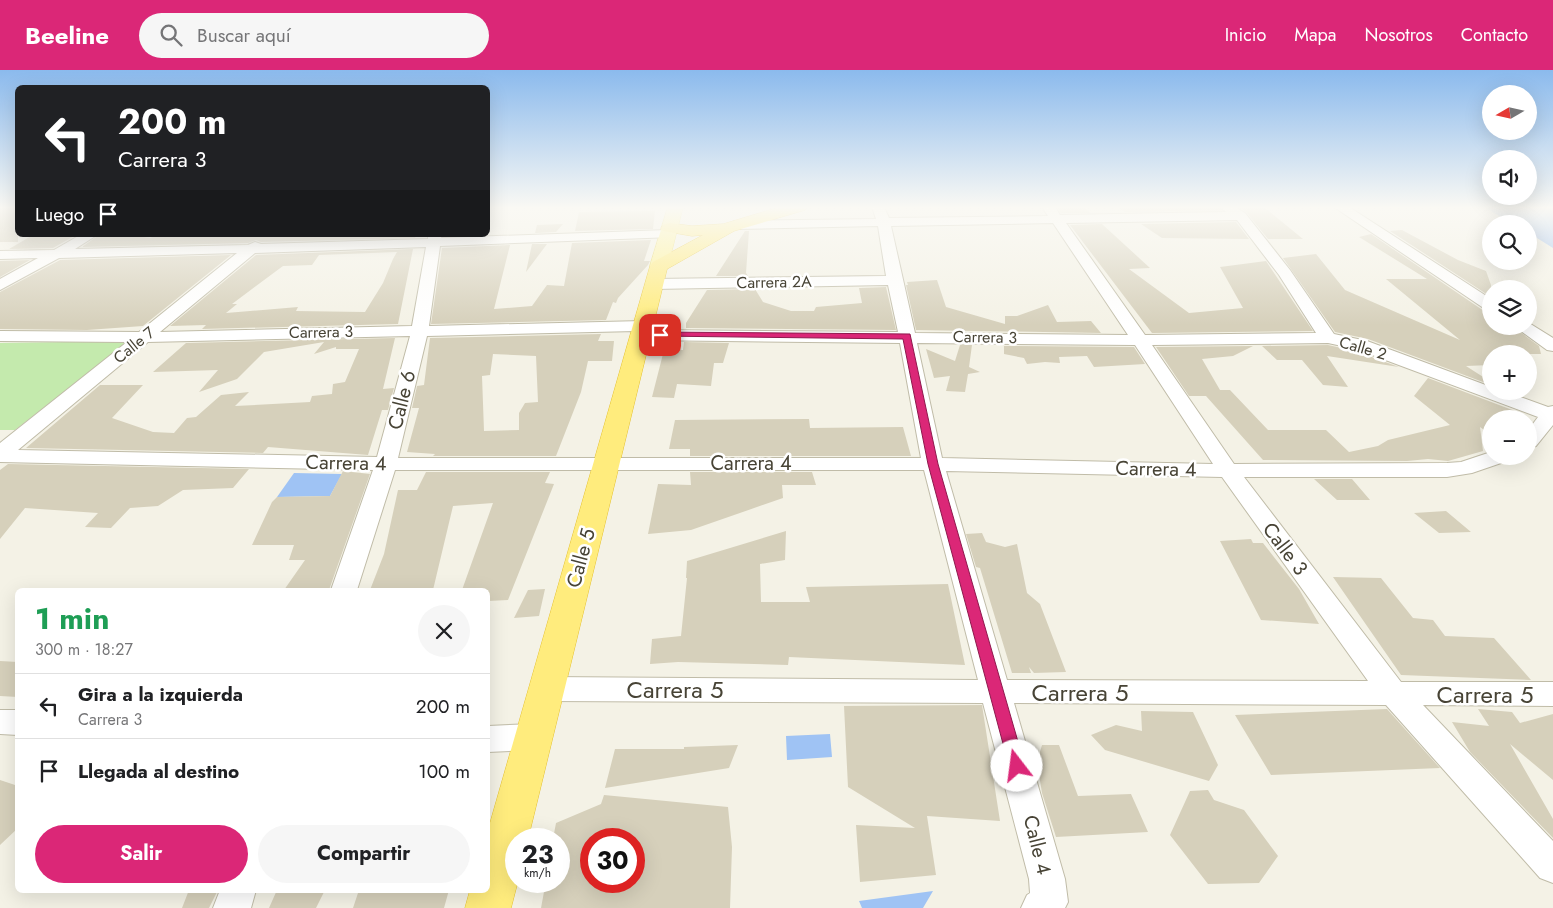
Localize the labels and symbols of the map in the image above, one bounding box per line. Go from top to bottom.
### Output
north arrow [1482,85,1538,140]
street label: Carrera 2A [736,270,812,294]
pin [639,314,681,356]
street label: Carrera 3 [289,320,354,344]
street label: Calle 7 [108,321,160,369]
street label: Carrera 3 [953,325,1018,349]
street label: Calle 2 [1337,330,1389,366]
street label: Calle 6 [381,367,423,433]
street label: Carrera 4 [305,448,387,478]
street label: Carrera 4 [710,449,792,478]
street label: Carrera 4 [1115,454,1197,484]
street label: Calle 3 [1255,516,1315,582]
street label: Calle 5 [559,525,603,591]
street label: Carrera 5 [627,672,723,707]
street label: Carrera 5 [1032,675,1128,710]
street label: Carrera 5 [1437,677,1533,712]
position arrow [990,739,1042,791]
street label: Calle 4 [1016,812,1058,878]
speed limit sign: 30 [580,828,645,893]

